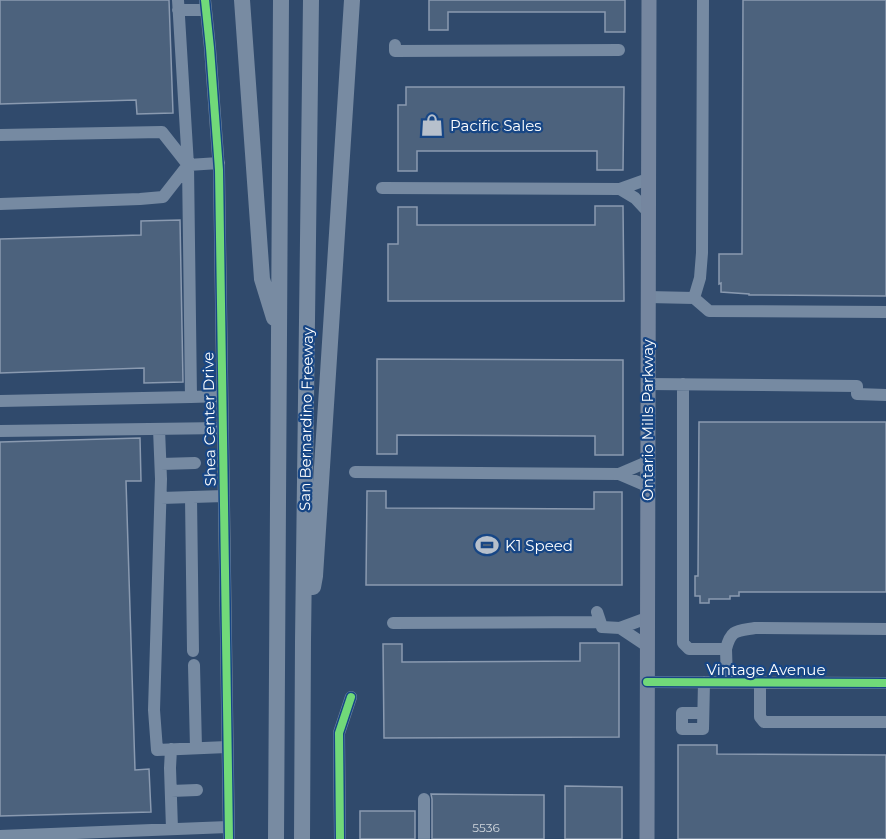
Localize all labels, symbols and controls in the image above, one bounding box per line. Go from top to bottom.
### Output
shop icon: Pacific Sales [419,112,445,138]
place label: Pacific Sales [450,116,542,135]
street label: San Bernardino Freeway [295,326,317,511]
street label: Ontario Mills Parkway [638,338,657,501]
street label: Shea Center Drive [198,352,220,486]
sports icon: K1 Speed [474,532,500,558]
place label: K1 Speed [505,536,573,555]
street label: Vintage Avenue [707,660,825,679]
house number: 5536 [472,820,500,835]

